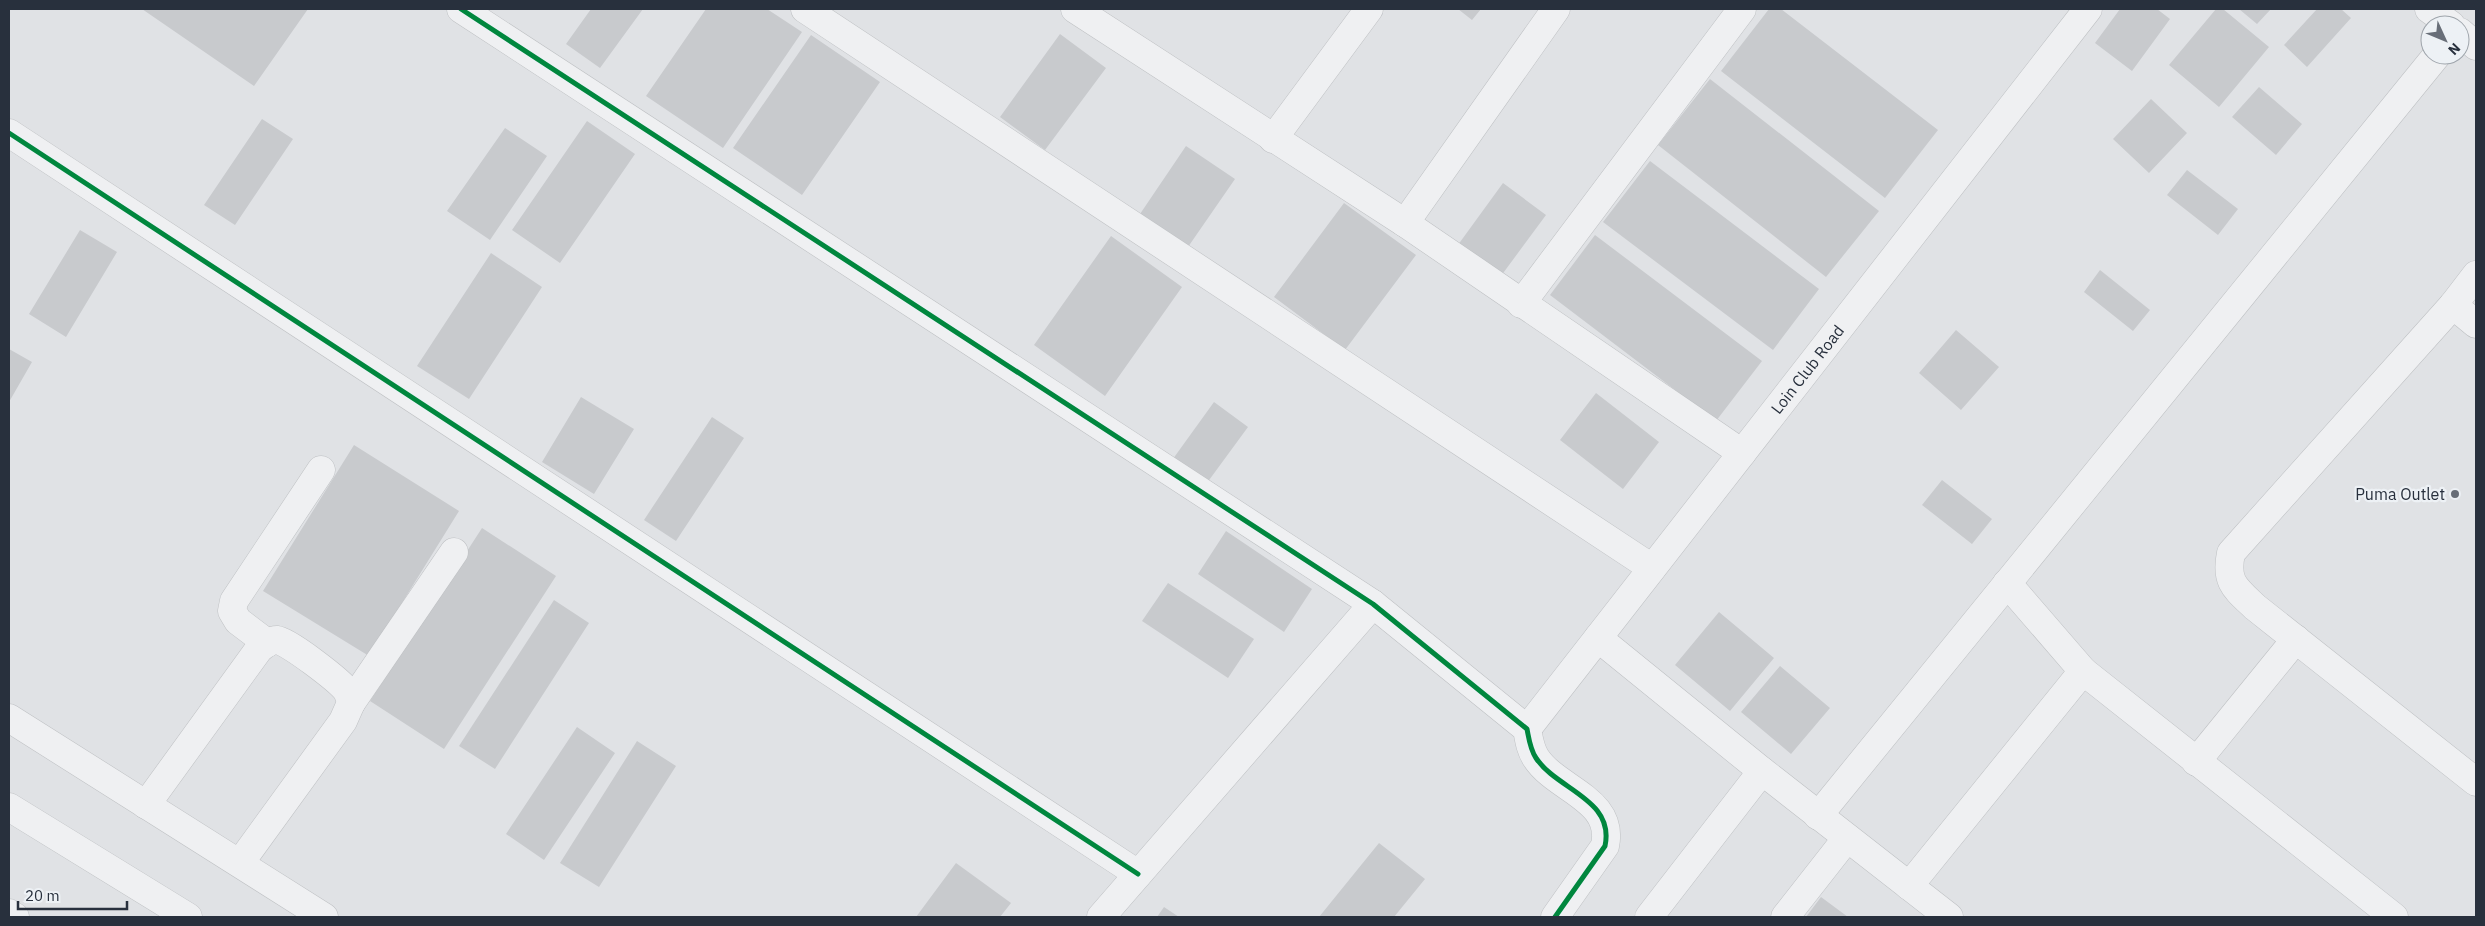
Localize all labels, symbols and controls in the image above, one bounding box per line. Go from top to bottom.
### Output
north arrow [2420,15,2470,65]
text: N [2444,39,2464,59]
street label: Loin Club Road [1767,321,1848,418]
place label: Puma Outlet [2355,484,2445,504]
marker: Puma Outlet [2449,488,2461,500]
scale bar [18,878,126,910]
text: 20 m [25,886,60,905]

